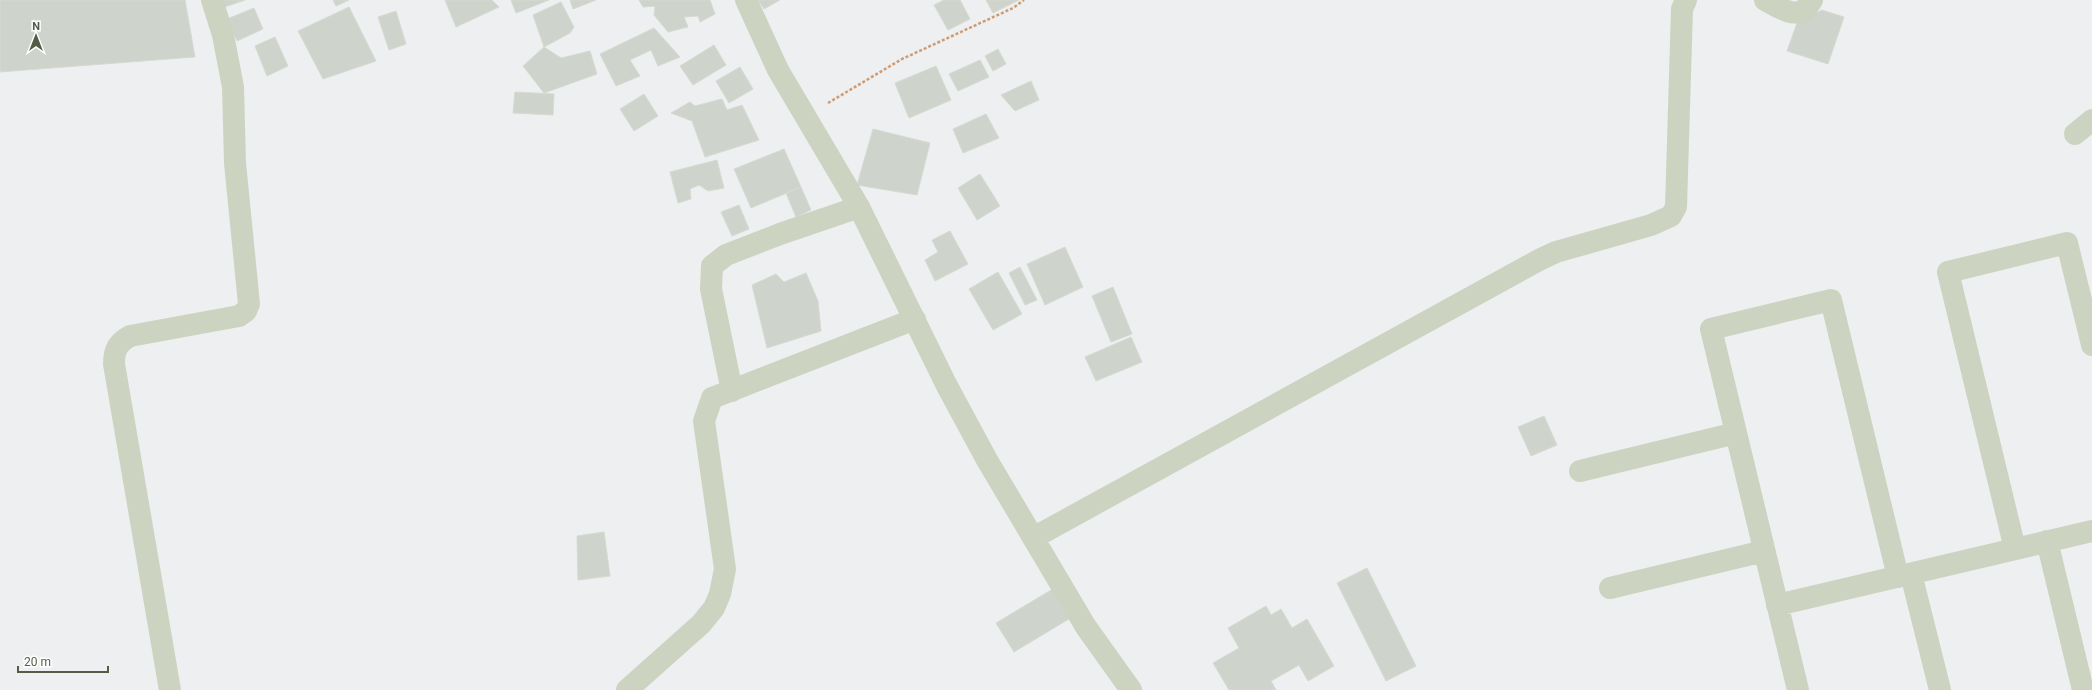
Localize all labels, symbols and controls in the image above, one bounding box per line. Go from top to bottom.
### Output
north arrow [16,16,56,56]
text: N [32,20,40,33]
scale bar [18,648,108,674]
text: 20 m [24,655,51,669]

